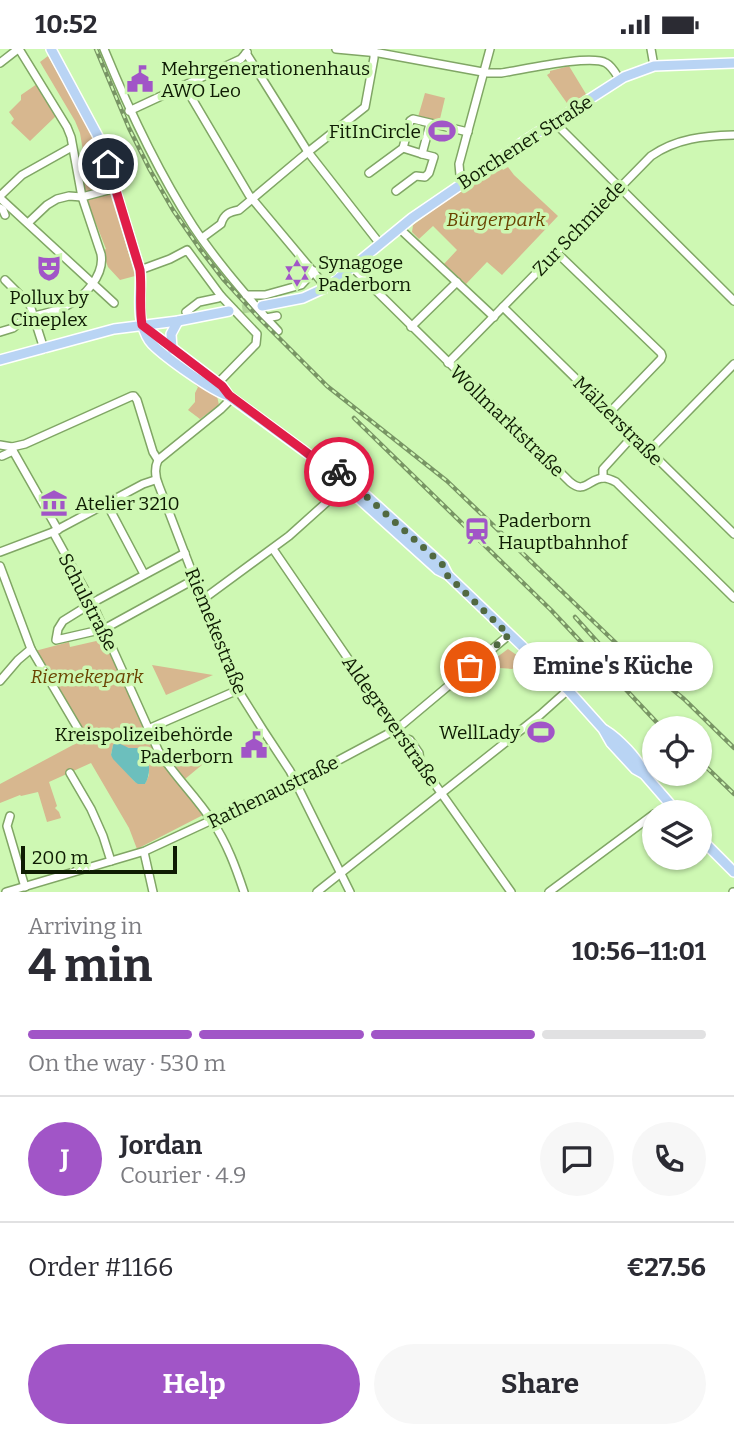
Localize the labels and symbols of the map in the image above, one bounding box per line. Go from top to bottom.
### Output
place label: Mehrgenerationenhaus AWO Leo [161,57,370,102]
public building icon: Mehrgenerationenhaus AWO Leo [125,64,155,94]
street label: Borchener Straße [453,90,597,194]
sports icon: FitInCircle [427,116,457,146]
place label: FitInCircle [329,120,421,143]
pin [78,134,138,194]
street label: Zur Schmiede [528,176,630,280]
park label: Bürgerpark [446,208,546,231]
place label: Synagoge Paderborn [318,251,411,296]
theatre icon: Pollux by Cineplex [34,253,64,283]
synagogue icon: Synagoge Paderborn [282,258,312,288]
place label: Pollux by Cineplex [9,286,90,331]
street label: Wollmarktstraße [445,360,569,482]
street label: Mälzerstraße [569,372,667,470]
courier [304,437,374,507]
museum icon: Atelier 3210 [39,488,69,518]
place label: Atelier 3210 [75,492,180,515]
place label: Paderborn Hauptbahnhof [498,509,629,554]
station icon: Paderborn Hauptbahnhof [462,516,492,546]
street label: Schulstraße [54,549,122,655]
street label: Riemekestraße [180,565,252,697]
pin [440,637,500,697]
callout: Emine's Küche [512,643,712,691]
street label: Aldegreverstraße [338,651,444,791]
park label: Riemekepark [30,665,144,688]
sports icon: WellLady [526,717,556,747]
place label: WellLady [439,721,521,744]
place label: Kreispolizeibehörde Paderborn [54,723,233,768]
public building icon: Kreispolizeibehörde Paderborn [239,730,269,760]
street label: Rathenaustraße [204,750,342,834]
scale bar [21,843,177,875]

